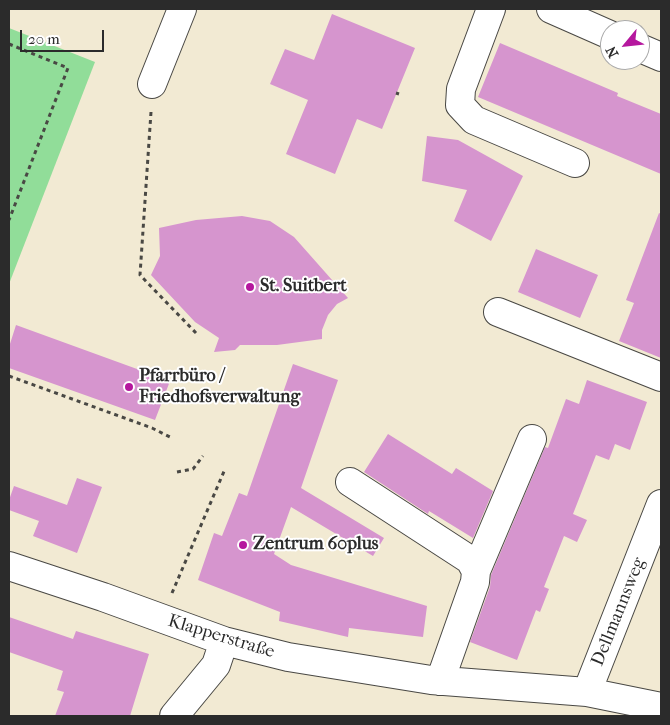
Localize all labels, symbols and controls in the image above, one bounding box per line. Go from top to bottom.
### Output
scale bar [22,20,106,52]
north arrow [600,20,650,70]
text: 20 m [28,30,60,48]
text: N [602,43,622,60]
place label: St. Suitbert [260,276,347,298]
marker: St. Suitbert [244,281,256,293]
place label: Pfarrbüro / Friedhofsverwaltung [139,366,300,408]
marker: Pfarrbüro / Friedhofsverwaltung [123,381,135,393]
place label: Zentrum 60plus [253,534,379,556]
marker: Zentrum 60plus [237,539,249,551]
street label: Dellmannsweg [587,555,651,669]
street label: Klapperstraße [165,611,277,663]

